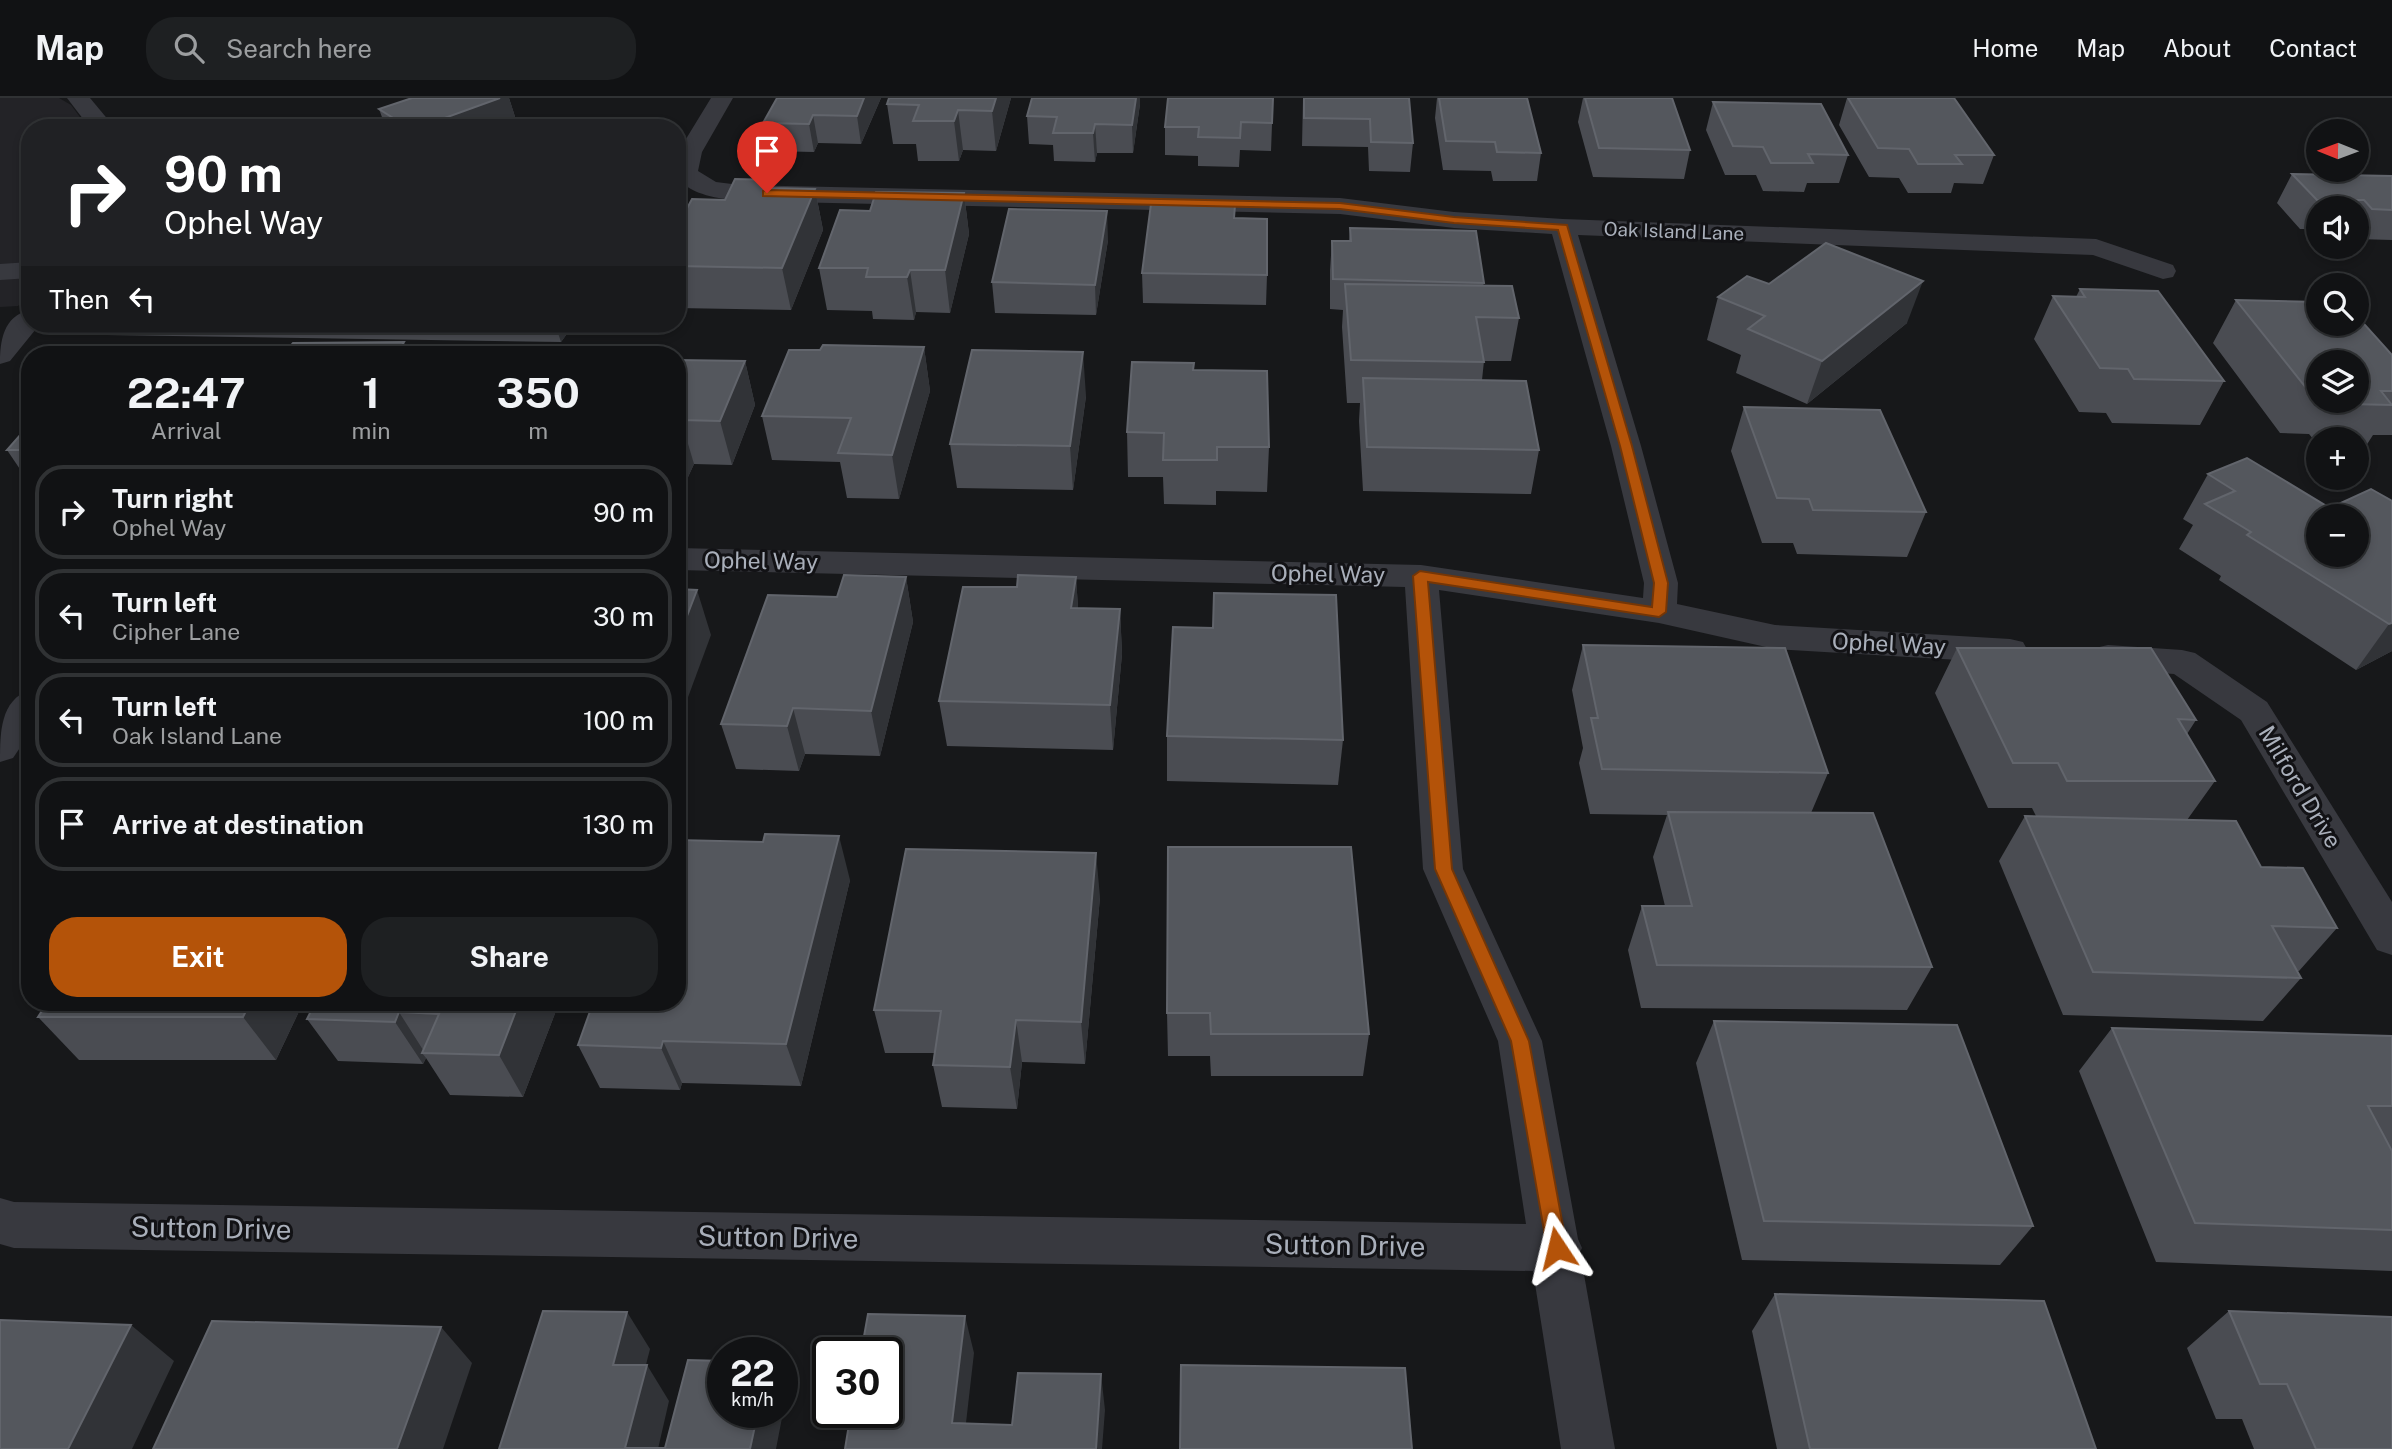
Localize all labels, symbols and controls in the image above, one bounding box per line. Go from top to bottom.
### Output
search box [146,17,636,80]
text: Map [35,29,104,67]
icon: search [170,29,208,67]
text: Search here [226,33,372,64]
text: Home [1972,34,2038,62]
text: Map [2076,34,2125,62]
text: About [2163,34,2231,62]
text: Contact [2269,34,2357,62]
north arrow [2306,119,2370,182]
map controls [2306,119,2369,567]
pin [737,121,797,193]
icon: arrive [748,132,786,170]
text: 90 m [164,145,283,203]
icon: right [49,147,140,238]
button: sound [2306,196,2369,259]
text: Ophel Way [164,204,323,241]
street label: Oak Island Lane [1603,218,1745,244]
button: search [2306,273,2369,336]
icon: left [123,280,161,318]
text: Then [49,284,109,315]
button: layers [2306,350,2369,413]
text: 22:47 [127,368,245,417]
text: 1 [362,368,380,417]
text: 350 [497,368,580,417]
text: Arrival [151,417,222,444]
text: min [352,417,391,444]
text: m [528,417,548,444]
button: + [2306,427,2369,490]
text: Turn right [112,483,234,514]
icon: right [53,493,91,531]
text: 90 m [593,497,654,528]
button: − [2306,504,2369,567]
text: Ophel Way [112,514,226,541]
street label: Ophel Way [704,546,818,575]
street label: Ophel Way [1271,559,1385,588]
text: Turn left [112,587,217,618]
icon: left [53,597,91,635]
text: 30 m [593,601,654,632]
text: Cipher Lane [112,618,240,645]
street label: Ophel Way [1831,627,1947,660]
text: Turn left [112,691,217,722]
icon: left [53,701,91,739]
text: 100 m [583,705,654,736]
street label: Milford Drive [2253,721,2347,853]
text: Oak Island Lane [112,722,282,749]
icon: arrive [53,805,91,843]
text: Arrive at destination [112,809,364,840]
text: 130 m [582,809,654,840]
button: Exit [49,917,347,997]
button: Share [361,917,658,997]
street label: Sutton Drive [130,1210,292,1245]
position arrow [1520,1211,1594,1285]
street label: Sutton Drive [697,1219,859,1254]
street label: Sutton Drive [1264,1227,1426,1262]
speed limit sign: 30 [812,1337,903,1428]
text: 22 [730,1353,775,1394]
text: km/h [731,1389,774,1410]

